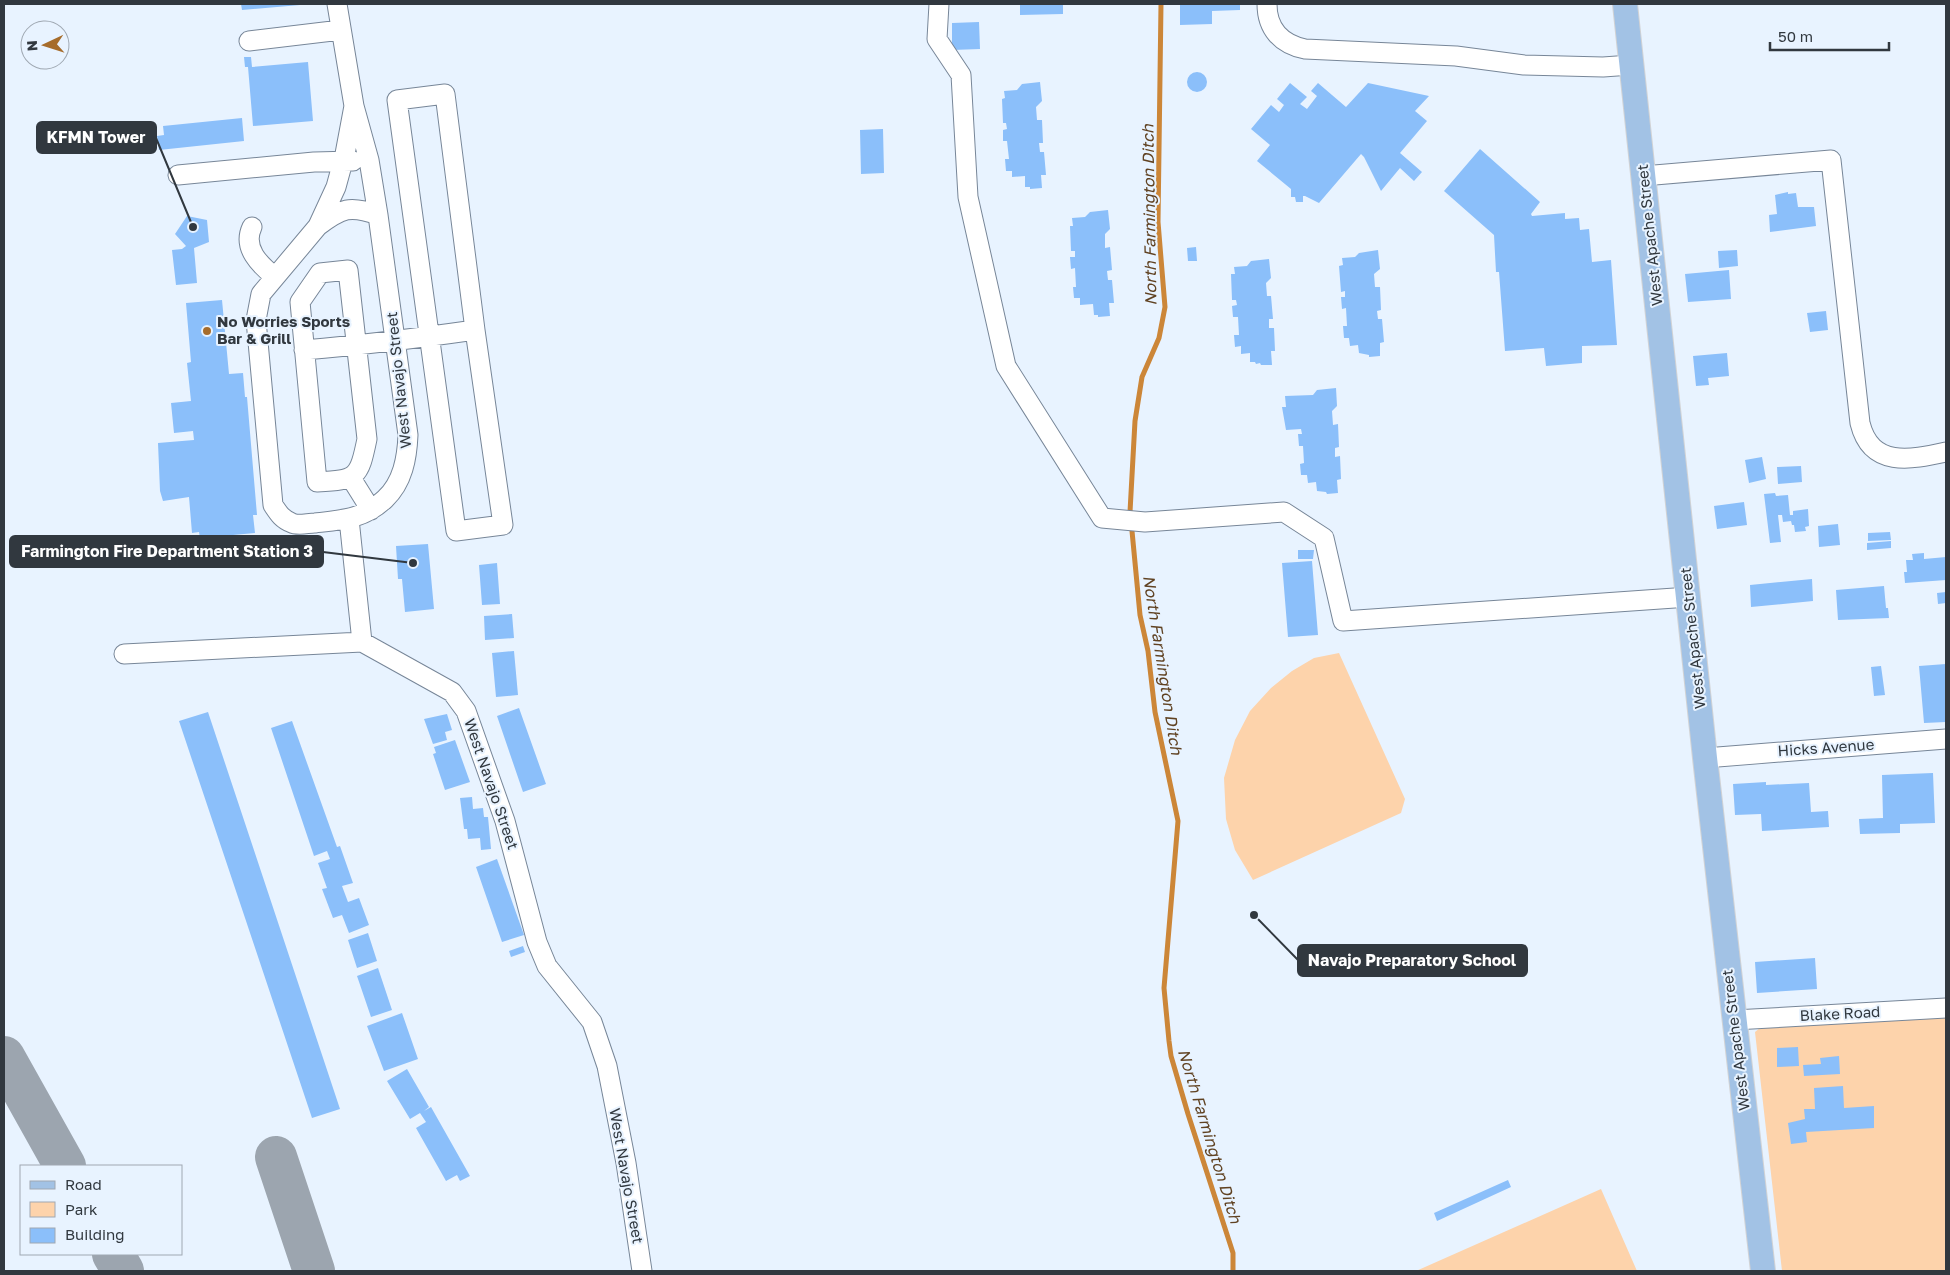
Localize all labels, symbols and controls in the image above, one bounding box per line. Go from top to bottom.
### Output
north arrow [20,20,70,70]
scale bar [1770,20,1889,52]
text: 50 m [1778,27,1813,45]
text: N [23,40,40,52]
callout: KFMN Tower [37,122,156,153]
water label: North Farmington Ditch [1137,123,1161,306]
text: KFMN Tower [46,127,146,147]
street label: West Apache Street [1633,163,1665,307]
street label: West Navajo Street [382,311,414,449]
place label: No Worries Sports Bar & Grill [217,312,350,347]
marker: No Worries Sports Bar & Grill [201,325,213,337]
callout: Farmington Fire Department Station 3 [10,536,323,567]
text: Farmington Fire Department Station 3 [21,541,313,561]
street label: West Apache Street [1676,566,1708,710]
water label: North Farmington Ditch [1139,574,1187,757]
street label: West Navajo Street [461,716,523,852]
street label: Hicks Avenue [1777,735,1875,759]
callout: Navajo Preparatory School [1298,945,1527,976]
text: Navajo Preparatory School [1308,950,1517,970]
street label: West Apache Street [1717,968,1753,1112]
street label: Blake Road [1799,1002,1881,1024]
water label: North Farmington Ditch [1174,1046,1246,1227]
street label: West Navajo Street [606,1107,648,1245]
legend [20,1165,182,1255]
text: Road [65,1175,102,1193]
text: Park [65,1200,98,1218]
text: Building [65,1225,125,1243]

